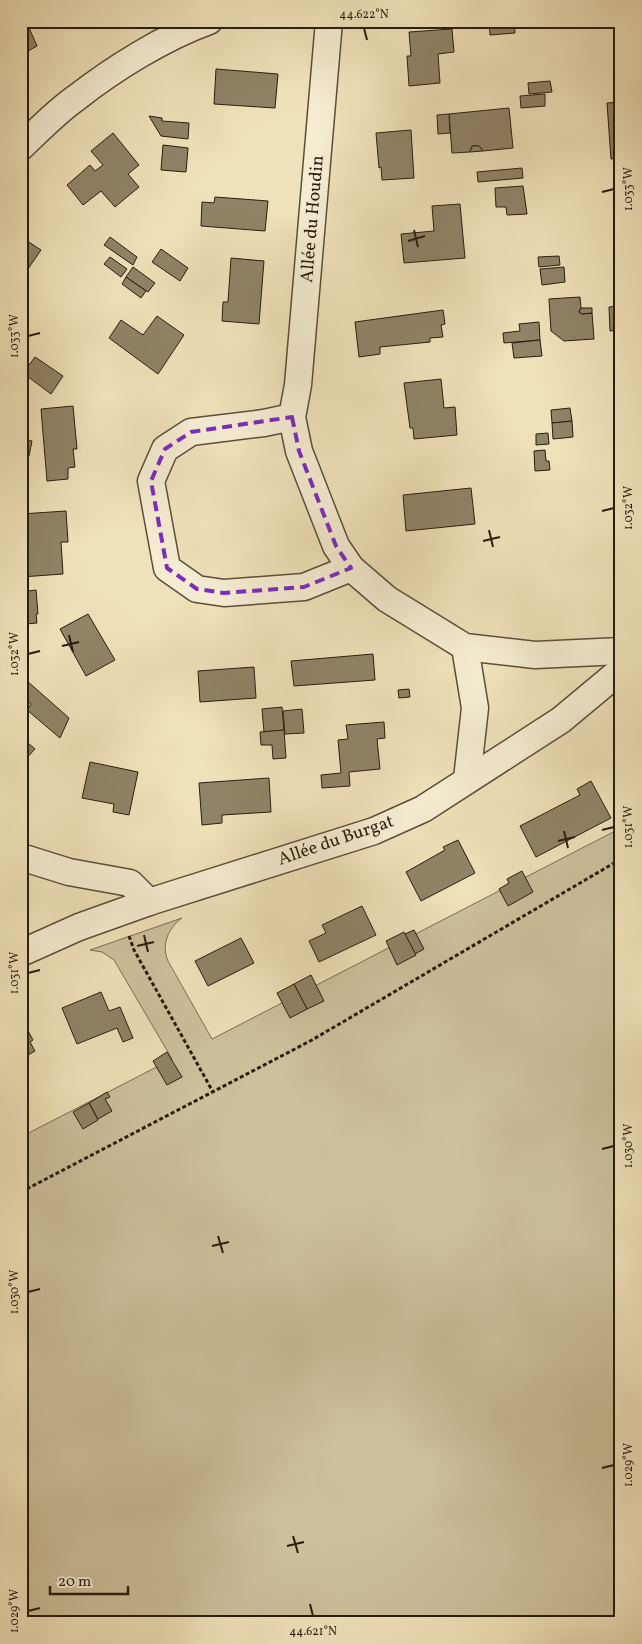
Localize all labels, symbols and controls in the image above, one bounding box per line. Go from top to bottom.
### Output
text: 44.622°N [339,7,389,23]
street label: Allée du Houdin [295,154,331,284]
text: 1.033°W [621,167,637,211]
text: 1.033°W [7,314,23,358]
text: 1.032°W [621,486,637,530]
text: 1.032°W [7,632,23,676]
text: 1.031°W [621,806,637,848]
street label: Allée du Burgat [275,809,397,873]
text: 1.031°W [7,952,23,994]
text: 1.030°W [621,1124,637,1168]
text: 1.030°W [7,1270,23,1314]
text: 1.029°W [621,1443,637,1487]
scale bar [50,1564,128,1596]
text: 20 m [58,1572,91,1593]
text: 1.029°W [7,1589,23,1633]
text: 44.621°N [289,1624,337,1640]

